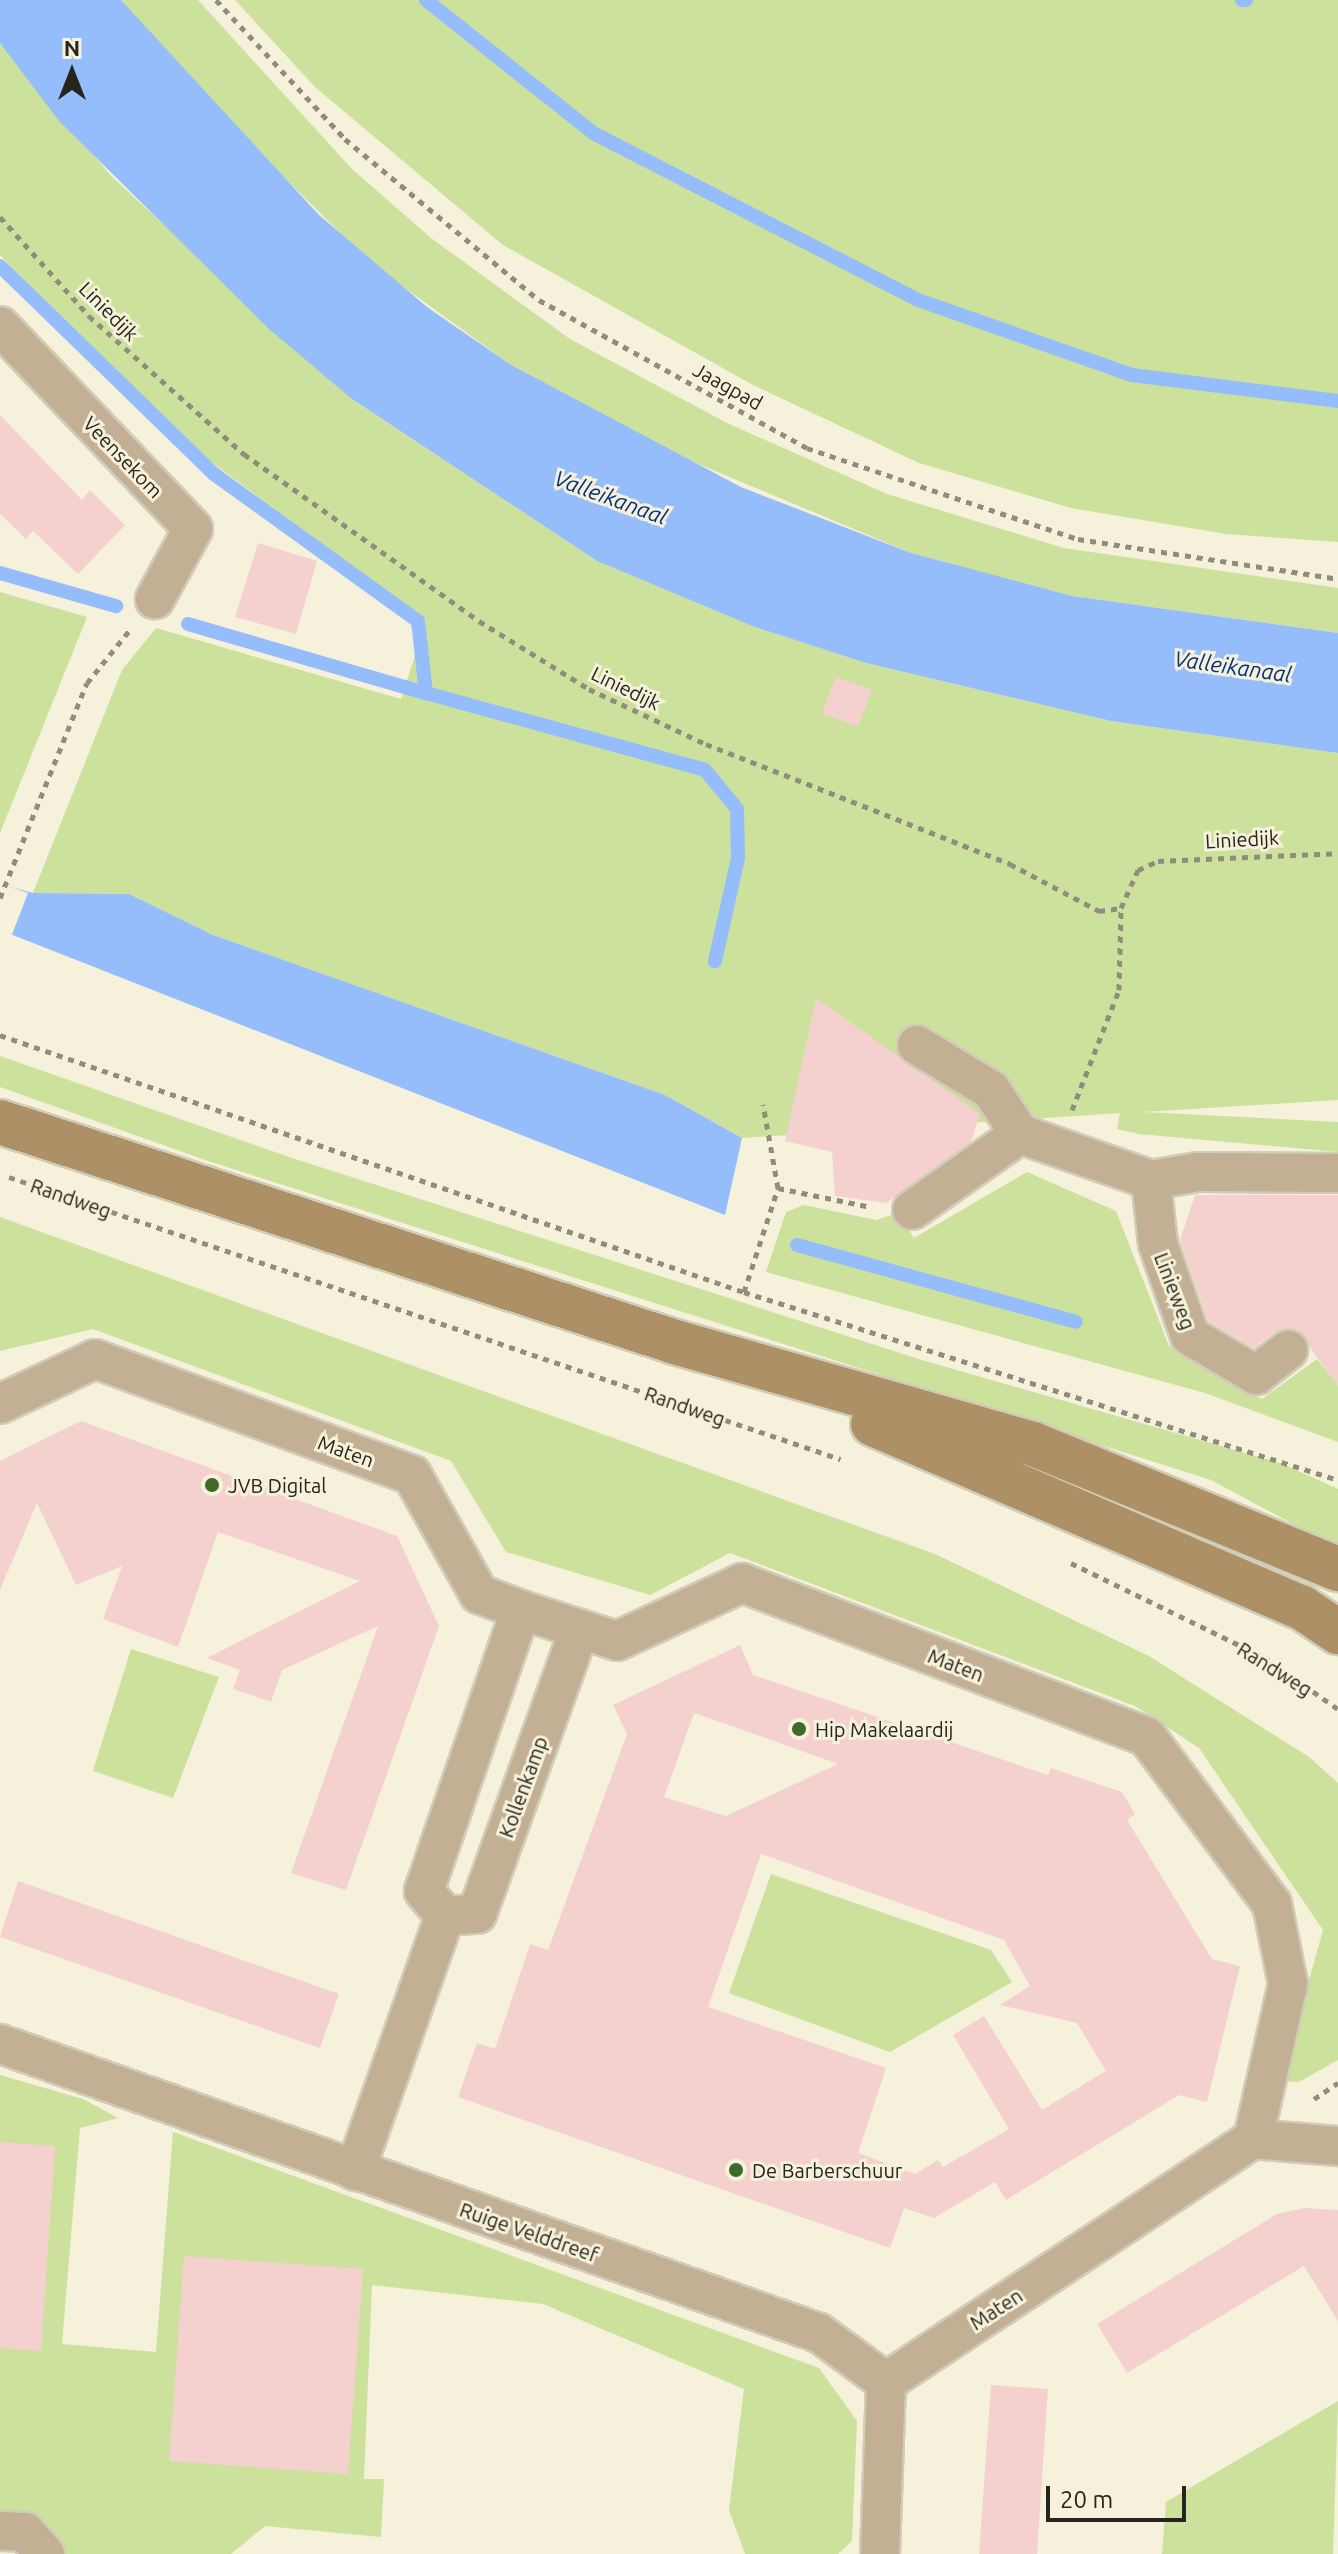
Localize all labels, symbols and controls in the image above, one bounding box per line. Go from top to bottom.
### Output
north arrow [32,32,112,112]
text: N [64,35,80,60]
street label: Liniedijk [74,276,144,346]
street label: Jaagpad [689,357,767,415]
street label: Veensekom [78,411,168,503]
water label: Valleikanaal [551,464,671,530]
water label: Valleikanaal [1173,645,1293,687]
street label: Liniedijk [588,661,664,715]
street label: Liniedijk [1204,825,1280,853]
street label: Randweg [27,1173,115,1223]
street label: Linieweg [1149,1249,1201,1333]
street label: Randweg [641,1381,729,1431]
street label: Maten [315,1430,377,1472]
place label: JVB Digital [228,1473,326,1497]
marker: JVB Digital [203,1476,221,1494]
street label: Randweg [1233,1637,1317,1701]
street label: Maten [925,1643,987,1687]
place label: Hip Makelaardij [815,1717,953,1741]
marker: Hip Makelaardij [790,1720,808,1738]
street label: Kollenkamp [494,1733,552,1841]
place label: De Barberschuur [752,2158,902,2182]
marker: De Barberschuur [727,2161,745,2179]
street label: Ruige Velddreef [457,2197,601,2267]
street label: Maten [965,2283,1027,2335]
scale bar [1050,2470,1190,2520]
text: 20 m [1060,2486,1113,2513]

